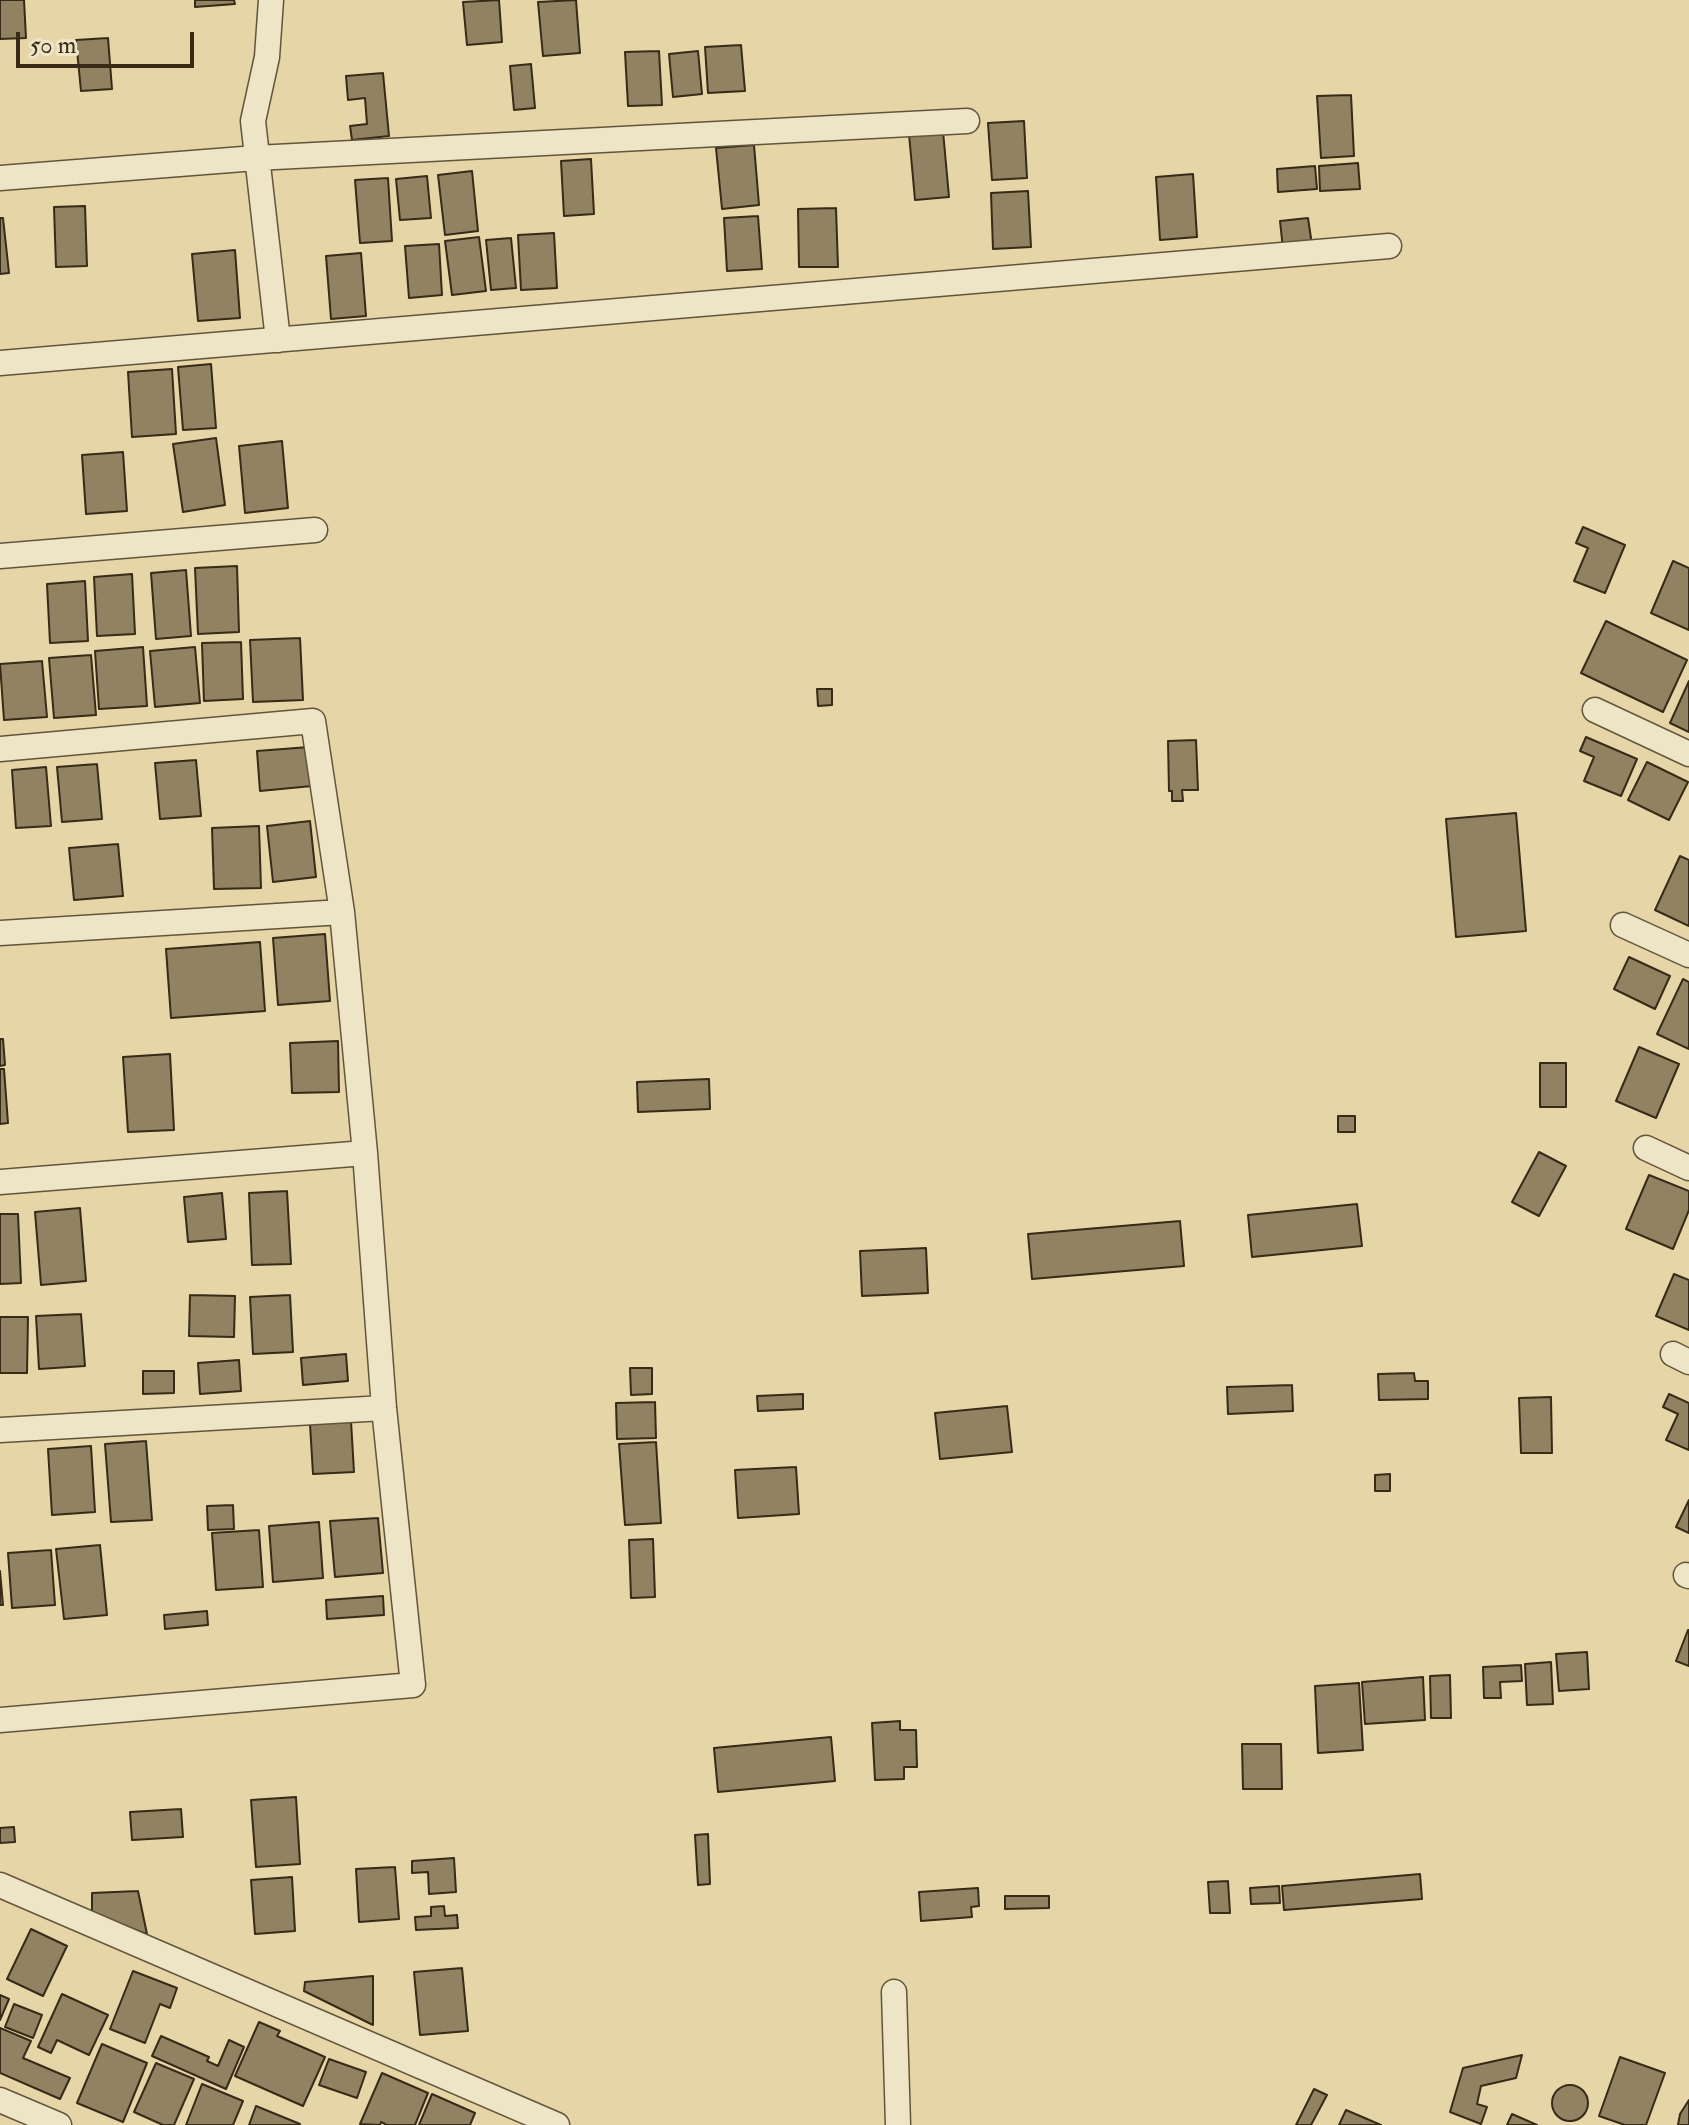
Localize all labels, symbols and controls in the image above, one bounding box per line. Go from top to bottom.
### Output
scale bar [20,16,198,66]
text: 50 m [30,30,76,61]

